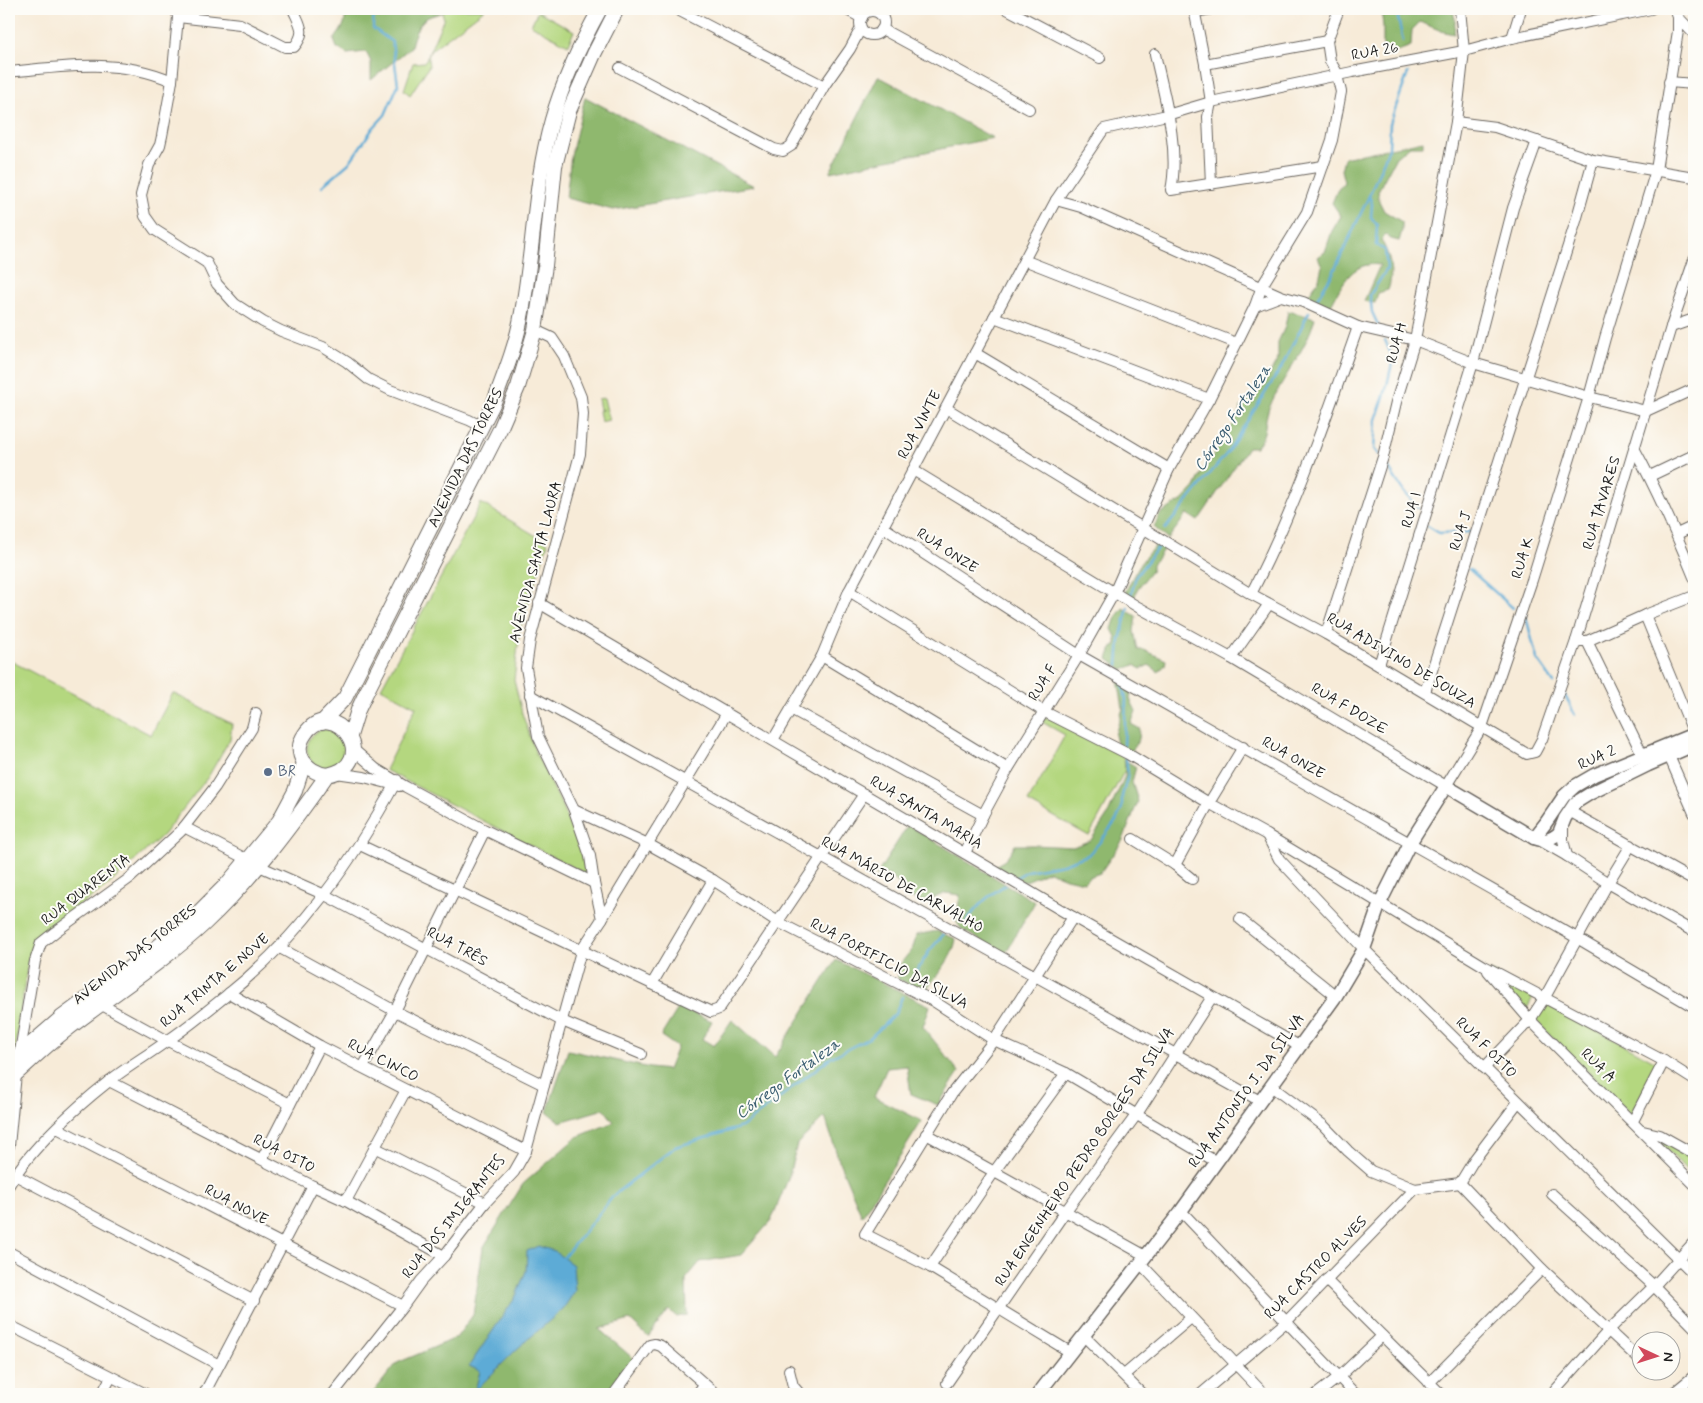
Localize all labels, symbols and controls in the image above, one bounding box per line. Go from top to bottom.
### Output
street label: RUA 26 [1350,38,1400,66]
street label: RUA H [1382,320,1412,366]
water label: Córrego Fortaleza [1190,359,1279,476]
street label: AVENIDA DAS TORRES [424,385,509,531]
street label: RUA VINTE [893,387,947,463]
street label: RUA TAVARES [1578,454,1626,552]
street label: AVENIDA SANTA LAURA [505,479,567,645]
street label: RUA I [1397,490,1427,530]
street label: RUA J [1445,508,1477,553]
street label: RUA ONZE [912,524,982,578]
street label: RUA K [1507,534,1539,581]
street label: RUA ADIVINO DE SOUZA [1323,608,1479,714]
street label: RUA F [1024,661,1062,705]
street label: RUA F DOZE [1307,678,1391,740]
street label: RUA ONZE [1258,732,1328,784]
street label: RUA 2 [1575,741,1619,775]
place label: BR [278,762,296,782]
marker: BR [262,766,274,778]
street label: RUA SANTA MARIA [866,771,986,855]
street label: RUA MÁRIO DE CARVALHO [817,831,987,938]
street label: RUA QUARENTA [37,850,135,930]
street label: AVENIDA DAS TORRES [69,900,202,1010]
street label: RUA PORIFICIO DA SILVA [807,914,971,1014]
street label: RUA TRÊS [423,923,491,971]
street label: RUA TRINTA E NOVE [156,929,274,1033]
street label: RUA ANTONIO J. DA SILVA [1184,1010,1310,1172]
street label: RUA F OITO [1451,1013,1521,1083]
street label: RUA ENGENHEIRO PEDRO BORGES DA SILVA [991,1024,1179,1290]
water label: Córrego Fortaleza [732,1033,847,1126]
street label: RUA CINCO [344,1035,422,1087]
street label: RUA A [1576,1044,1620,1088]
street label: RUA OITO [250,1130,318,1178]
street label: RUA DOS IMIGRANTES [398,1151,510,1283]
street label: RUA NOVE [201,1180,272,1230]
street label: RUA CASTRO ALVES [1260,1212,1372,1324]
north arrow [1630,1330,1680,1380]
text: N [1659,1352,1677,1362]

